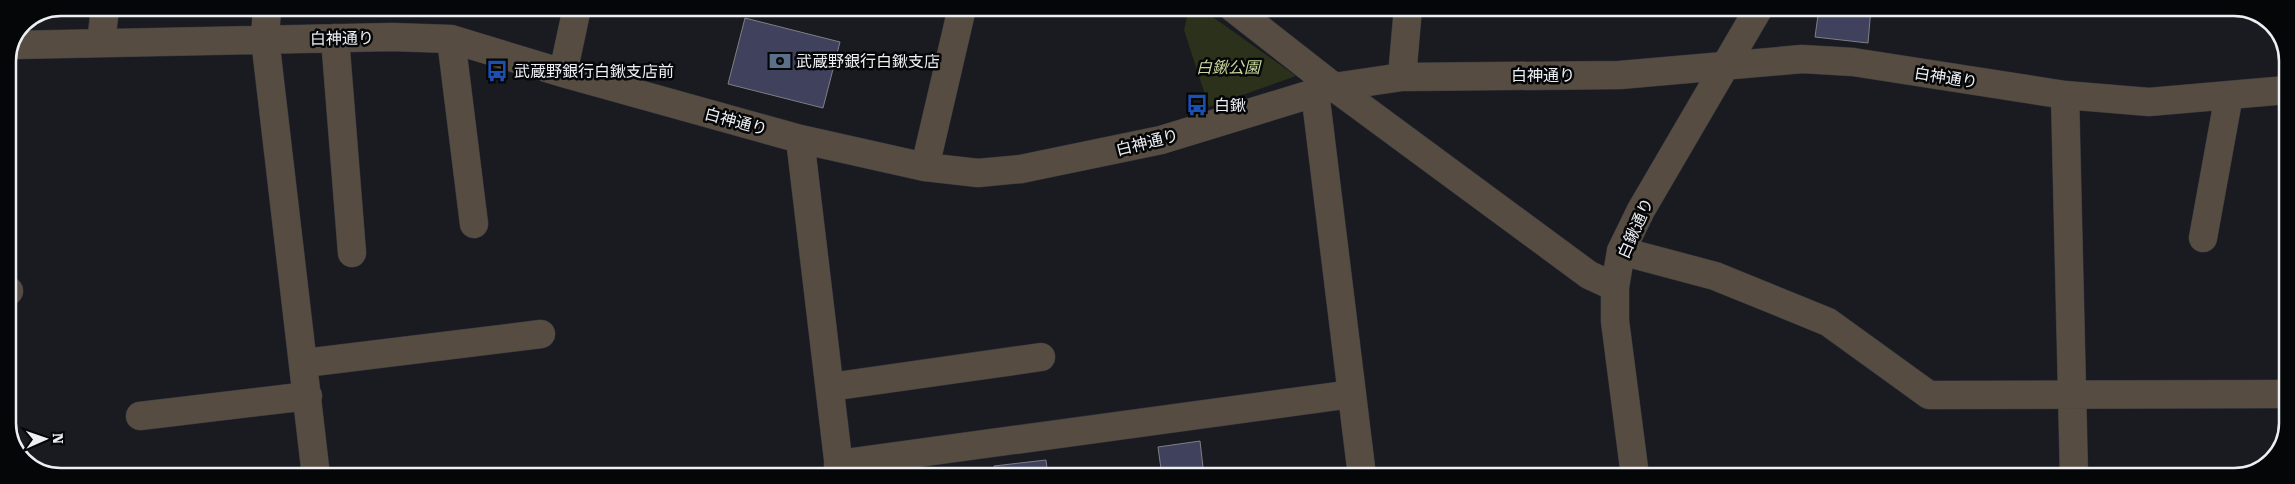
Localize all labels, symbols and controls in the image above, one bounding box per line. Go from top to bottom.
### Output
street label: 白神通り [310,28,374,49]
bank icon: 武蔵野銀行白鍬支店 [767,48,793,74]
place label: 武蔵野銀行白鍬支店 [796,52,940,71]
bus stop icon: 武蔵野銀行白鍬支店前 [484,58,510,84]
park label: 白鍬公園 [1196,58,1262,77]
place label: 武蔵野銀行白鍬支店前 [514,62,674,81]
street label: 白神通り [1913,63,1979,92]
street label: 白神通り [1511,66,1575,85]
bus stop icon: 白鍬 [1184,92,1210,118]
place label: 白鍬 [1214,96,1246,115]
street label: 白神通り [702,104,769,139]
street label: 白神通り [1114,126,1180,159]
street label: 白鍬通り [1614,195,1657,261]
north arrow [20,414,70,464]
text: N [50,433,66,444]

